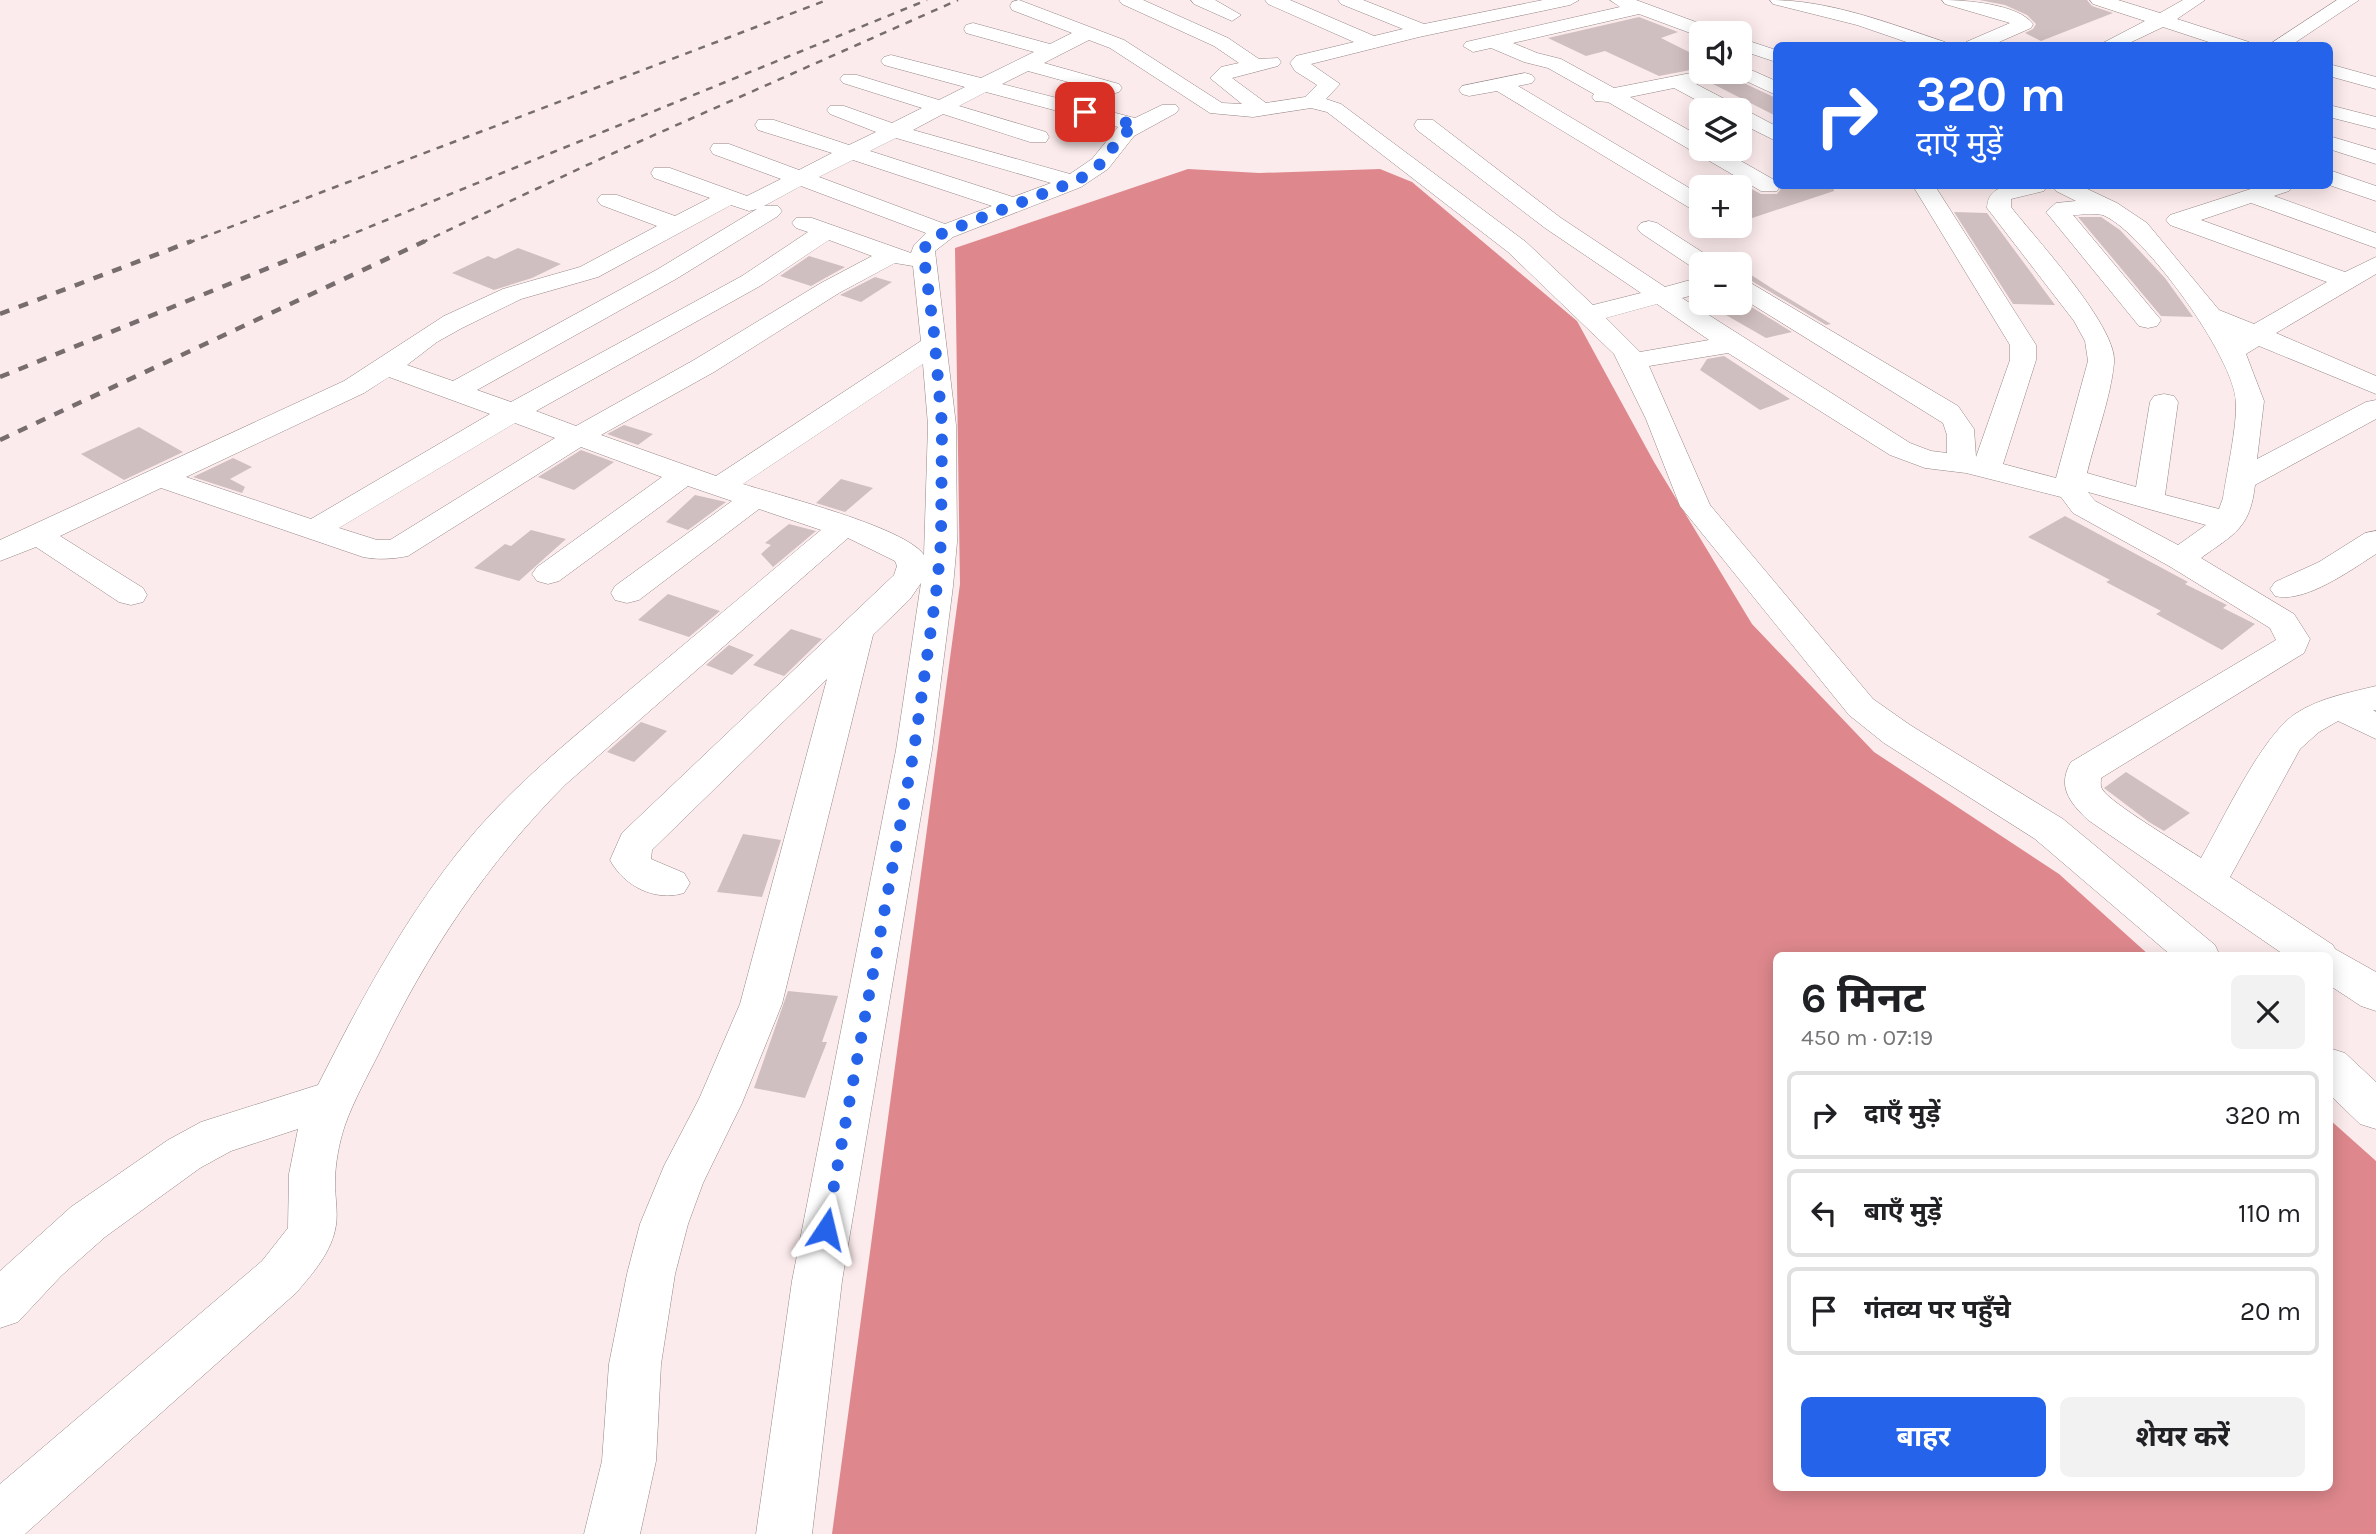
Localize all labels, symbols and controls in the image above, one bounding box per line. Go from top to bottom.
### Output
map controls [1689,21,1752,315]
button: sound [1689,21,1752,84]
text: 320 m [1916,66,2066,123]
icon: right [1801,70,1892,161]
pin [1055,82,1115,142]
icon: arrive [1066,93,1104,131]
button: layers [1689,98,1752,161]
text: दाएँ मुड़ें [1916,125,2003,162]
button: + [1689,175,1752,238]
button: − [1689,252,1752,315]
text: 6 मिनट [1801,973,1925,1023]
button: close [2231,975,2305,1049]
text: 450 m · 07:19 [1801,1024,1933,1051]
icon: right [1805,1096,1843,1134]
text: दाएँ मुड़ें [1864,1098,1940,1129]
text: 320 m [2225,1100,2301,1131]
position arrow [789,1192,863,1266]
icon: left [1805,1194,1843,1232]
text: बाएँ मुड़ें [1864,1196,1942,1227]
text: 110 m [2238,1198,2301,1229]
icon: arrive [1805,1292,1843,1330]
text: गंतव्य पर पहुँचे [1864,1294,2011,1325]
text: 20 m [2240,1296,2301,1327]
button: बाहर [1801,1397,2046,1477]
button: शेयर करें [2060,1397,2305,1477]

